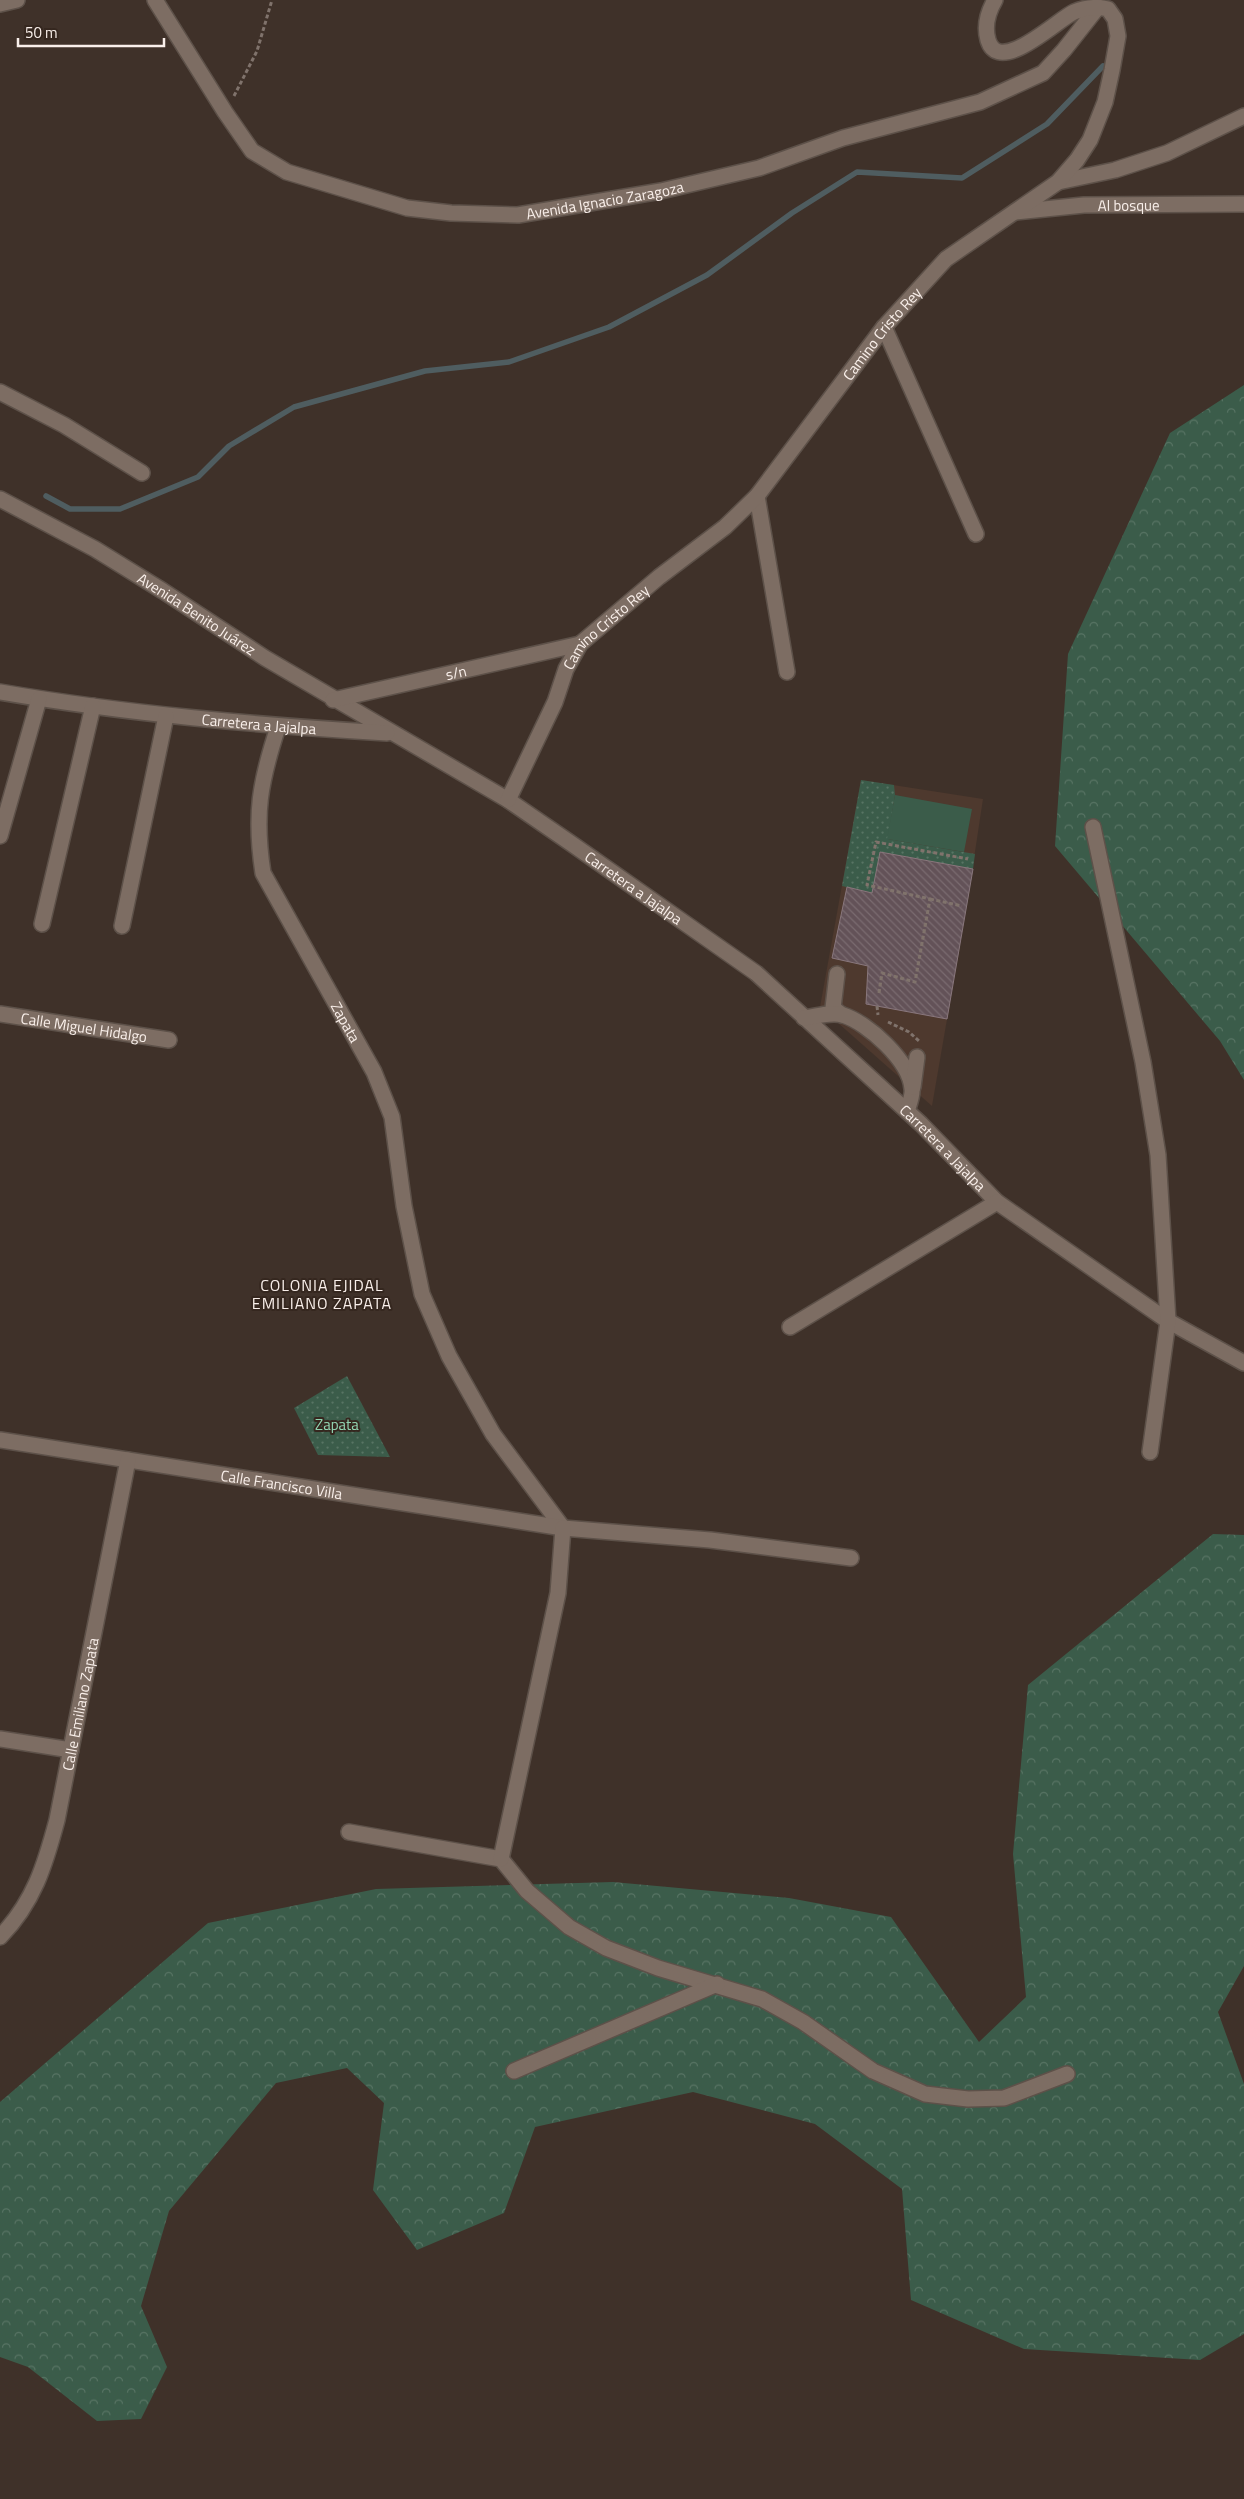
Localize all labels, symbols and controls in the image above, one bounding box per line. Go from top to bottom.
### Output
scale bar [18,15,164,47]
text: 50 m [25,21,58,44]
street label: Avenida Ignacio Zaragoza [524,174,686,225]
street label: Al bosque [1098,193,1160,216]
street label: Camino Cristo Rey [836,282,927,385]
street label: Avenida Benito Juárez [133,567,261,661]
street label: Camino Cristo Rey [557,579,654,674]
street label: s/n [443,659,469,686]
street label: Carretera a Jajalpa [201,707,317,740]
street label: Carretera a Jajalpa [580,845,688,930]
street label: Zapata [325,997,367,1047]
street label: Calle Miguel Hidalgo [19,1006,149,1048]
street label: Carretera a Jajalpa [895,1099,992,1197]
district label: COLONIA EJIDAL EMILIANO ZAPATA [252,1273,392,1315]
park label: Zapata [315,1413,359,1436]
street label: Calle Francisco Villa [219,1463,345,1505]
street label: Calle Emiliano Zapata [56,1635,104,1772]

